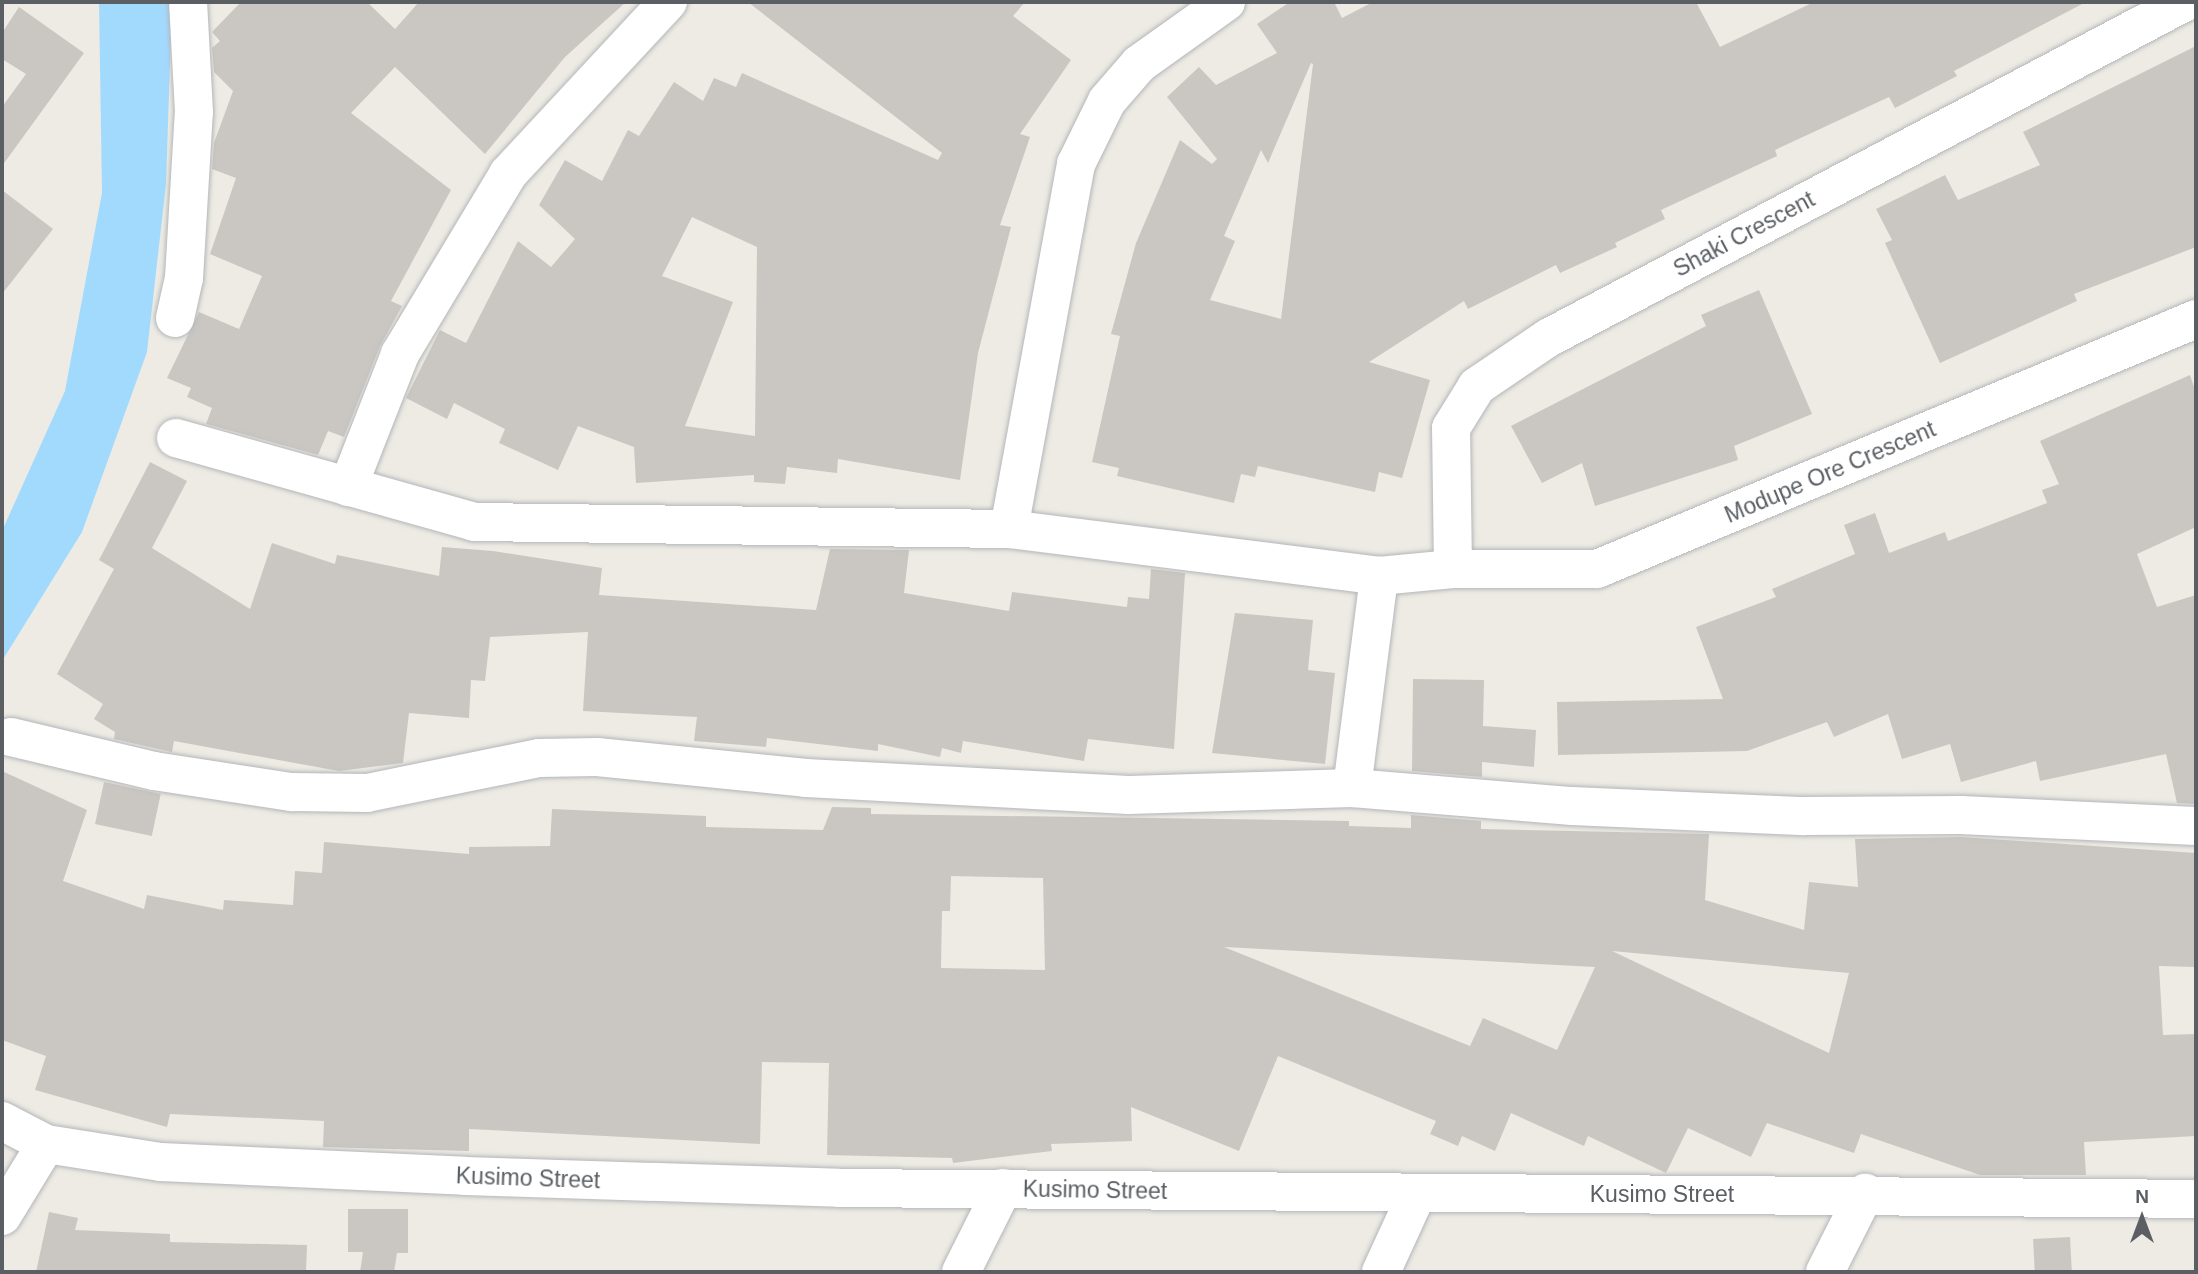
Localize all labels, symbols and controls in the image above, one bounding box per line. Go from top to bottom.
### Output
street label: Shaki Crescent [1669,185,1819,283]
street label: Modupe Ore Crescent [1720,415,1940,529]
street label: Kusimo Street [455,1162,601,1194]
street label: Kusimo Street [1023,1175,1167,1205]
street label: Kusimo Street [1590,1180,1734,1208]
north arrow [2107,1183,2177,1253]
text: N [2135,1186,2149,1207]

